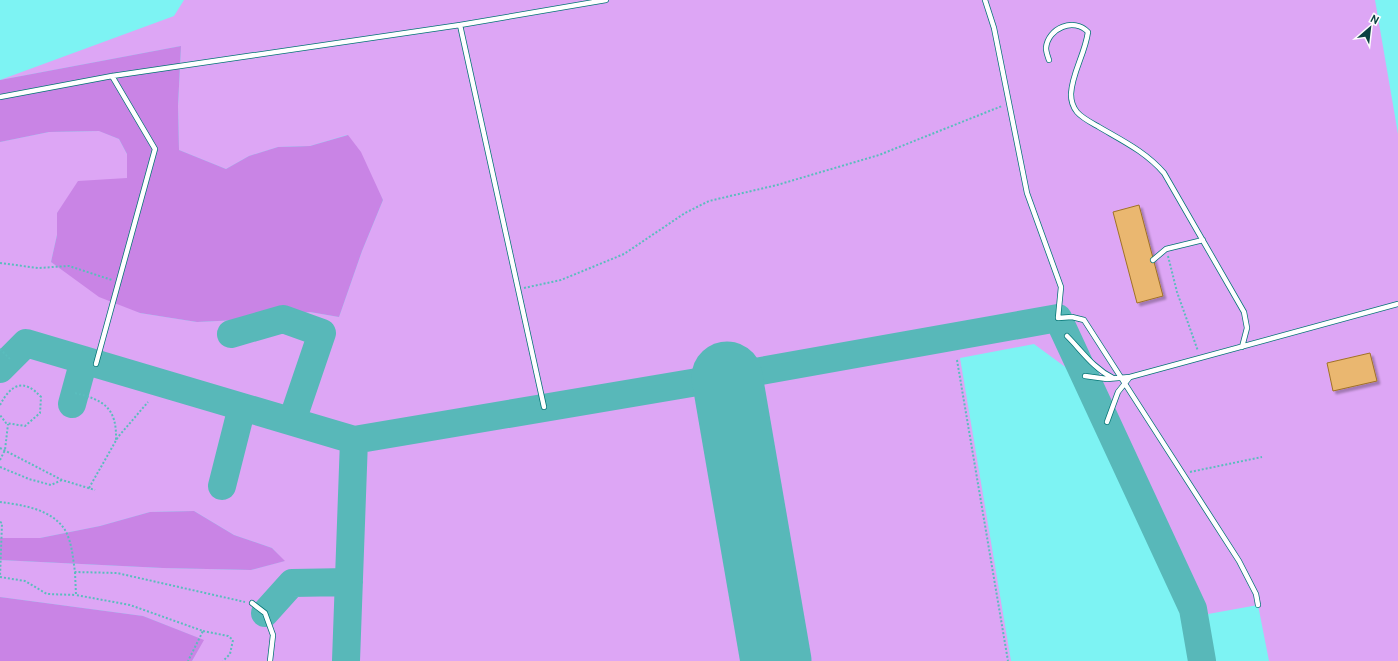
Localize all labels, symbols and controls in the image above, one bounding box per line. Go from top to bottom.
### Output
north arrow [1350,8,1390,48]
text: N [1368,11,1381,27]

